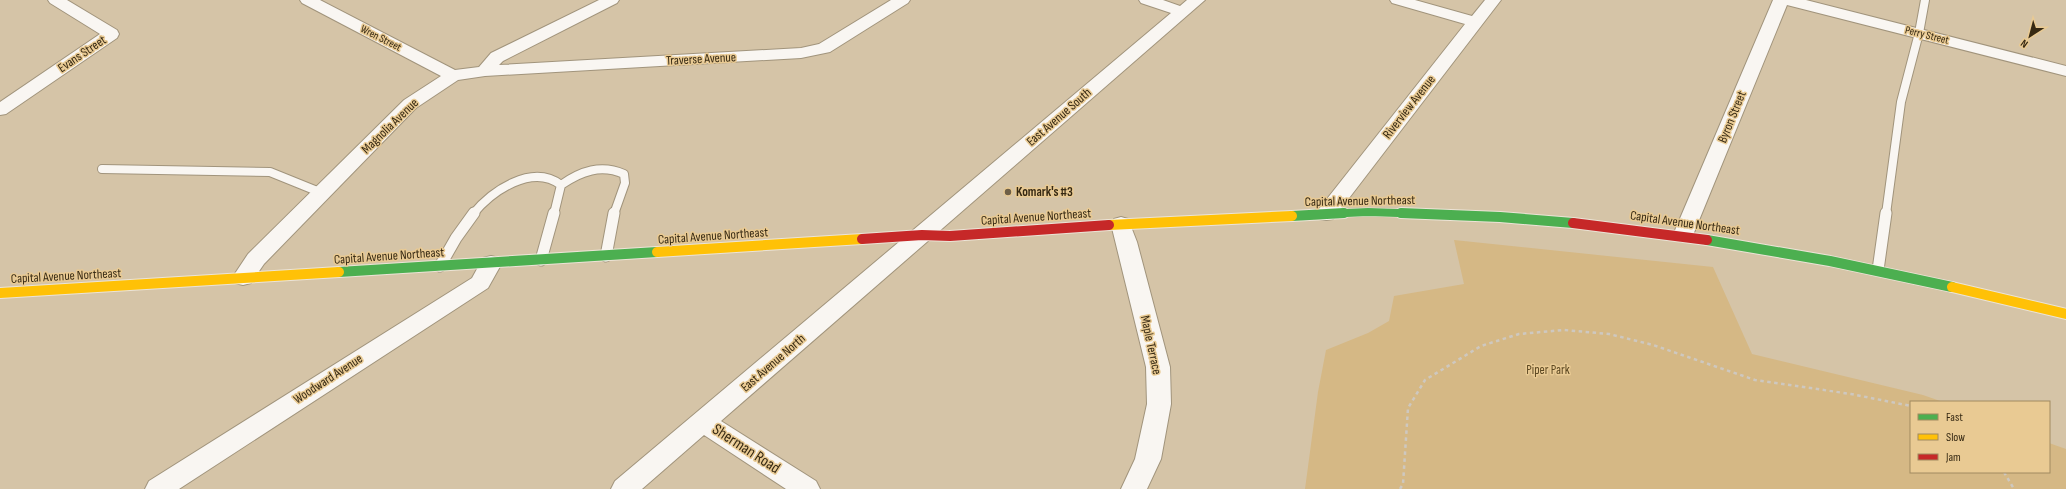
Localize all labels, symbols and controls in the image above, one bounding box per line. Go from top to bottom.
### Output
north arrow [2010,16,2050,56]
street label: Wren Street [358,22,404,54]
street label: Perry Street [1904,23,1951,47]
street label: Evans Street [55,32,109,76]
text: N [2018,37,2031,51]
street label: Traverse Avenue [666,49,736,69]
street label: Riverview Avenue [1379,72,1439,142]
street label: East Avenue South [1023,85,1095,149]
street label: Byron Street [1714,89,1750,145]
street label: Magnolia Avenue [358,95,422,157]
place label: Komark's #3 [1016,184,1073,200]
marker: Komark's #3 [1003,187,1013,197]
street label: Capital Avenue Northeast [1305,192,1415,210]
street label: Capital Avenue Northeast [980,205,1092,229]
street label: Capital Avenue Northeast [1629,207,1741,239]
street label: Capital Avenue Northeast [657,224,769,248]
street label: Capital Avenue Northeast [333,244,445,268]
street label: Capital Avenue Northeast [10,265,122,287]
street label: Maple Terrace [1137,314,1165,376]
street label: East Avenue North [737,331,809,395]
street label: Woodward Avenue [290,351,366,407]
park label: Piper Park [1526,362,1570,378]
legend [1910,401,2050,473]
text: Fast [1946,410,1963,425]
street label: Sherman Road [708,420,784,478]
text: Slow [1946,430,1965,445]
text: Jam [1945,450,1961,465]

